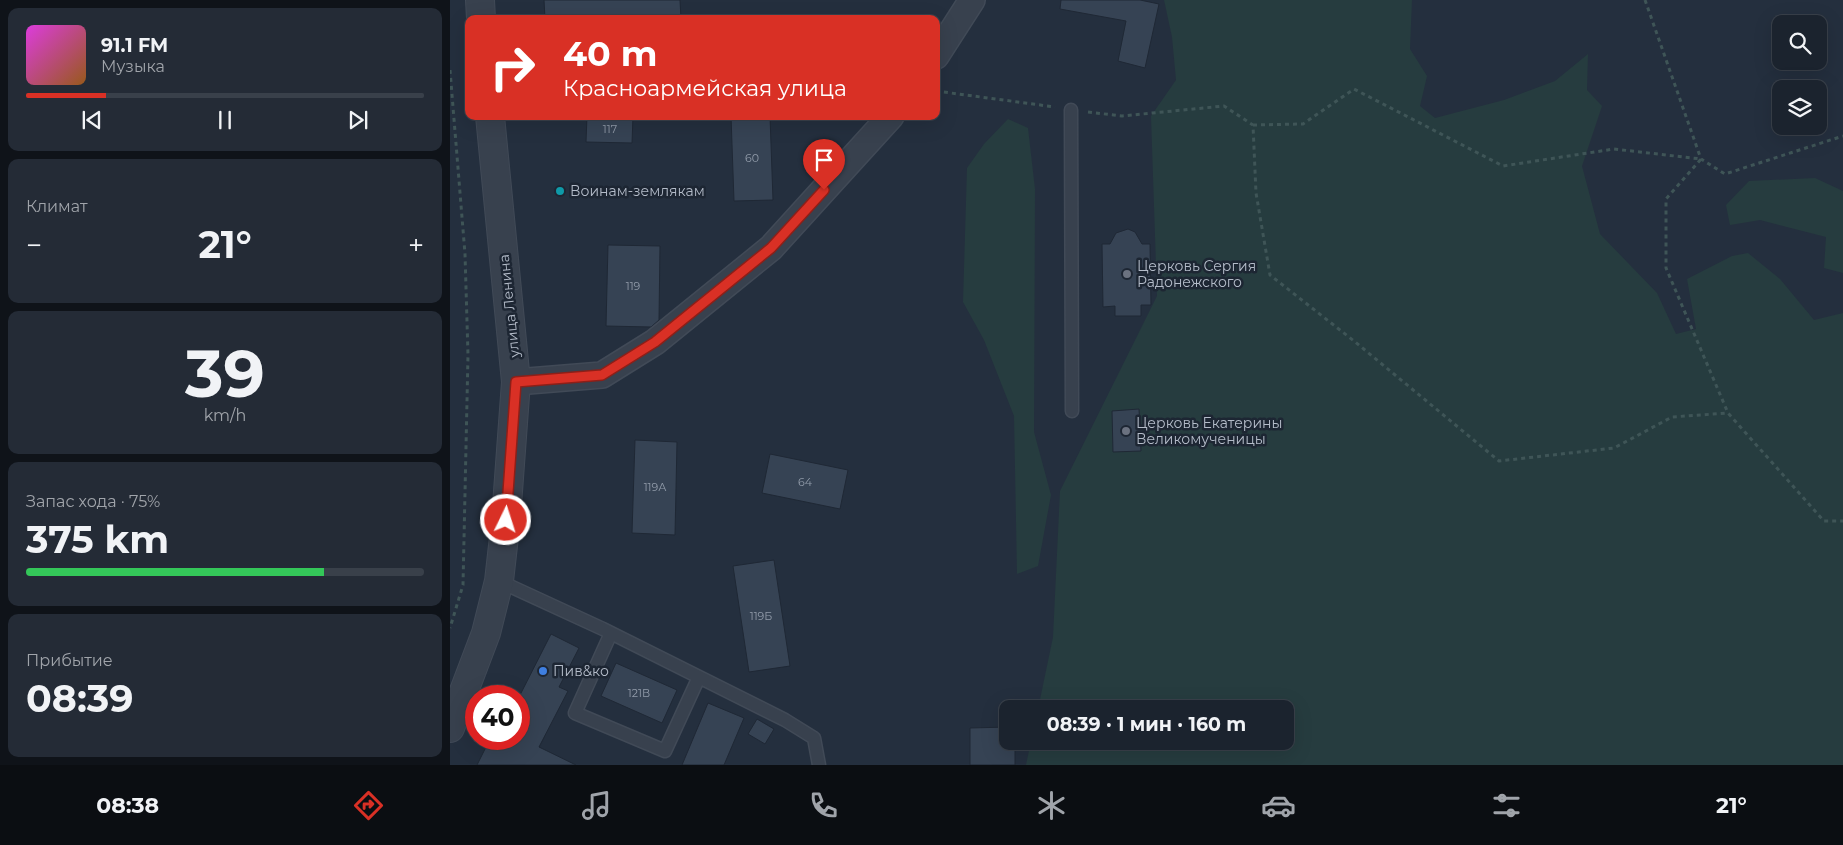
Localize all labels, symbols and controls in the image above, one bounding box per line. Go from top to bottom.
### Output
map controls [1772,15,1827,135]
button: search [1772,15,1827,70]
text: 40 m [563,32,658,75]
text: 91.1 FM [101,34,168,57]
icon: right [480,35,545,100]
text: Музыка [101,57,165,76]
text: Красноармейская улица [563,75,847,102]
button: layers [1772,80,1827,135]
icon: previous [78,106,106,134]
icon: pause [211,106,239,134]
icon: next [344,106,372,134]
house number: 117 [603,122,617,136]
pin [803,139,845,190]
icon: arrive [810,146,838,174]
house number: 60 [745,151,759,165]
place label: Воинам-землякам [570,182,705,200]
marker: Воинам-землякам [554,185,566,197]
text: Климат [26,197,88,216]
text: 21° [198,221,252,268]
text: − [26,228,42,262]
text: + [408,228,424,262]
street label: улица Ленина [495,253,523,360]
place label: Церковь Сергия Радонежского [1137,257,1256,291]
marker: Церковь Сергия Радонежского [1121,268,1133,280]
house number: 119 [626,279,641,293]
text: 39 [185,334,265,413]
text: km/h [204,406,246,425]
place label: Церковь Екатерины Великомученицы [1136,414,1282,448]
marker: Церковь Екатерины Великомученицы [1120,425,1132,437]
house number: 64 [798,475,813,489]
house number: 119А [644,480,667,494]
text: Запас хода · 75% [26,492,160,511]
position arrow [479,493,531,545]
text: 375 km [26,516,169,563]
house number: 119Б [750,609,772,623]
text: Прибытие [26,651,113,670]
place label: Пив&ко [553,662,609,680]
marker: Пив&ко [537,665,549,677]
text: 08:39 [26,675,134,722]
speed limit sign: 40 [465,685,530,750]
house number: 121В [628,686,650,700]
text: 08:39 · 1 мин · 160 m [1047,713,1246,736]
icon: directions [351,788,386,823]
icon: music [579,788,614,823]
icon: phone [806,788,841,823]
icon: climate [1034,788,1069,823]
icon: car [1261,788,1296,823]
icon: filters [1489,788,1524,823]
text: 08:38 [96,792,159,819]
text: 21° [1716,792,1747,819]

